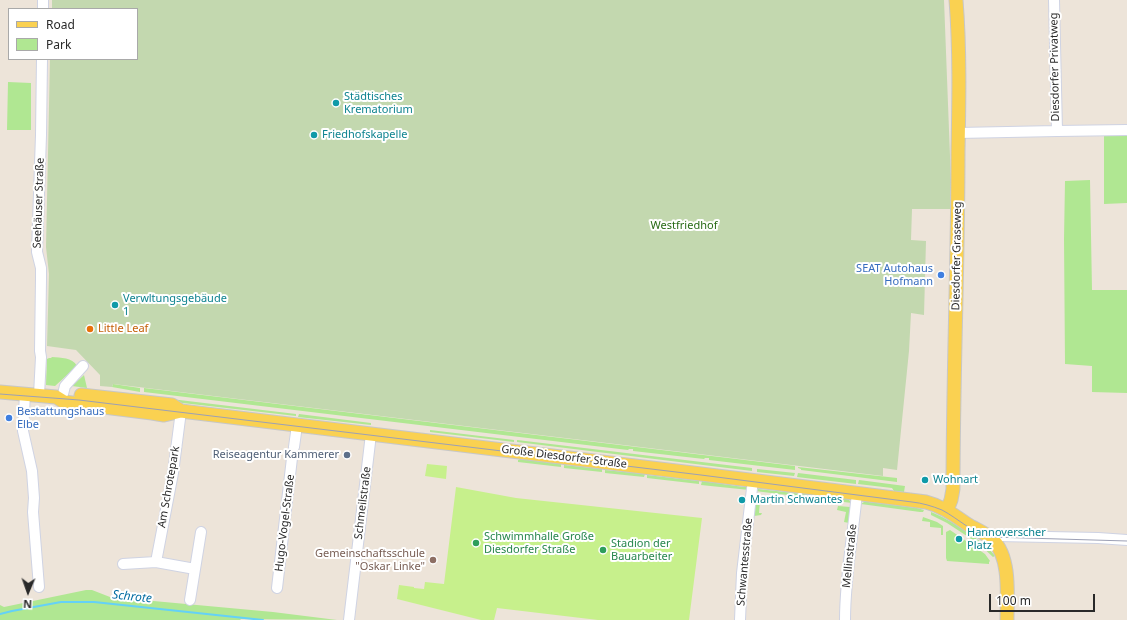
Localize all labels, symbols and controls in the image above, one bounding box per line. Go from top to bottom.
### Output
legend [8,8,138,60]
street label: Diesdorfer Privatweg [1047,12,1063,122]
text: Road [46,16,75,33]
text: Park [46,36,71,53]
place label: Städtisches Krematorium [344,90,413,116]
marker: Städtisches Krematorium [331,98,341,108]
place label: Friedhofskapelle [322,128,407,142]
marker: Friedhofskapelle [309,130,319,140]
street label: Seehäuser Straße [31,157,47,249]
street label: Diesdorfer Graseweg [949,201,965,311]
park label: Westfriedhof [651,219,717,233]
place label: SEAT Autohaus Hofmann [856,262,933,288]
marker: SEAT Autohaus Hofmann [936,270,946,280]
place label: Verwltungsgebäude 1 [123,292,227,318]
marker: Verwltungsgebäude 1 [110,300,120,310]
place label: Little Leaf [98,322,148,336]
marker: Little Leaf [85,324,95,334]
place label: Bestattungshaus Elbe [17,405,104,431]
marker: Bestattungshaus Elbe [4,413,14,423]
street label: Große Diesdorfer Straße [500,443,628,471]
street label: Am Schrotepark [155,445,183,529]
place label: Reiseagentur Kammerer [213,448,339,462]
marker: Reiseagentur Kammerer [342,450,352,460]
street label: Schmeilstraße [352,466,374,540]
place label: Wohnart [933,473,978,487]
street label: Hugo-Vogel-Straße [272,474,298,572]
marker: Wohnart [920,475,930,485]
place label: Martin Schwantes [750,493,842,507]
marker: Martin Schwantes [737,495,747,505]
street label: Schwantesstraße [735,518,755,606]
street label: Mellinstraße [840,523,860,589]
place label: Hannoverscher Platz [967,526,1046,552]
place label: Schwimmhalle Große Diesdorfer Straße [484,530,594,556]
marker: Hannoverscher Platz [954,534,964,544]
place label: Stadion der Bauarbeiter [611,537,672,563]
marker: Schwimmhalle Große Diesdorfer Straße [471,538,481,548]
marker: Stadion der Bauarbeiter [598,545,608,555]
place label: Gemeinschaftsschule "Oskar Linke" [315,547,425,573]
marker: Gemeinschaftsschule "Oskar Linke" [428,555,438,565]
north arrow [8,572,48,612]
scale bar [991,586,1097,612]
water label: Schrote [112,588,152,606]
text: 100 m [996,592,1031,609]
text: N [23,597,32,612]

